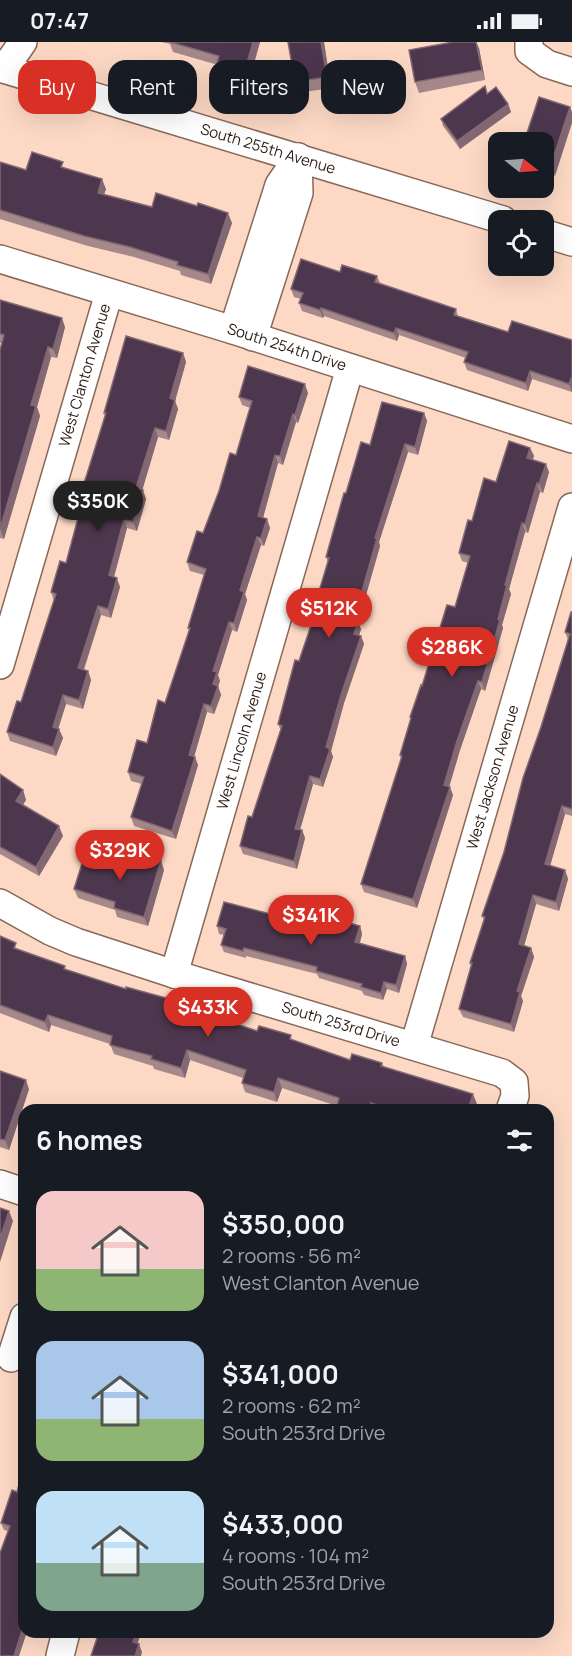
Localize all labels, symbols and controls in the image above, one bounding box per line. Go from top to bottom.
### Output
text: 07:47 [30,6,89,36]
chip: Buy [18,60,96,114]
chip: Rent [108,60,197,114]
chip: Filters [209,60,309,114]
chip: New [321,60,406,114]
street label: South 255th Avenue [198,118,339,179]
north arrow [488,132,554,198]
map controls [488,132,554,276]
button: locate [488,210,554,276]
street label: West Clanton Avenue [54,301,115,449]
street label: South 254th Drive [225,318,349,376]
pin: $350K [56,481,140,532]
text: $350K [67,487,129,514]
pin: $512K [287,588,371,639]
text: $512K [300,594,358,621]
pin: $286K [410,627,494,678]
text: $286K [421,633,483,660]
street label: West Lincoln Avenue [211,669,271,812]
street label: West Jackson Avenue [461,702,523,852]
pin: $329K [78,830,162,881]
text: $329K [89,836,151,863]
pin: $341K [269,895,353,946]
text: $341K [282,901,340,928]
pin: $433K [166,987,250,1038]
text: $433K [178,993,238,1020]
street label: South 253rd Drive [279,996,403,1052]
text: 6 homes [36,1122,143,1158]
icon: filters [503,1124,536,1157]
text: $350,000 [222,1206,345,1242]
icon: home [84,1215,156,1287]
text: 2 rooms · 56 m² [222,1242,361,1269]
text: West Clanton Avenue [222,1269,419,1296]
text: $341,000 [222,1356,339,1392]
icon: home [84,1365,156,1437]
text: 2 rooms · 62 m² [222,1392,361,1419]
text: South 253rd Drive [222,1419,386,1446]
text: $433,000 [222,1506,344,1542]
icon: home [84,1515,156,1587]
text: 4 rooms · 104 m² [222,1542,369,1569]
text: South 253rd Drive [222,1569,386,1596]

